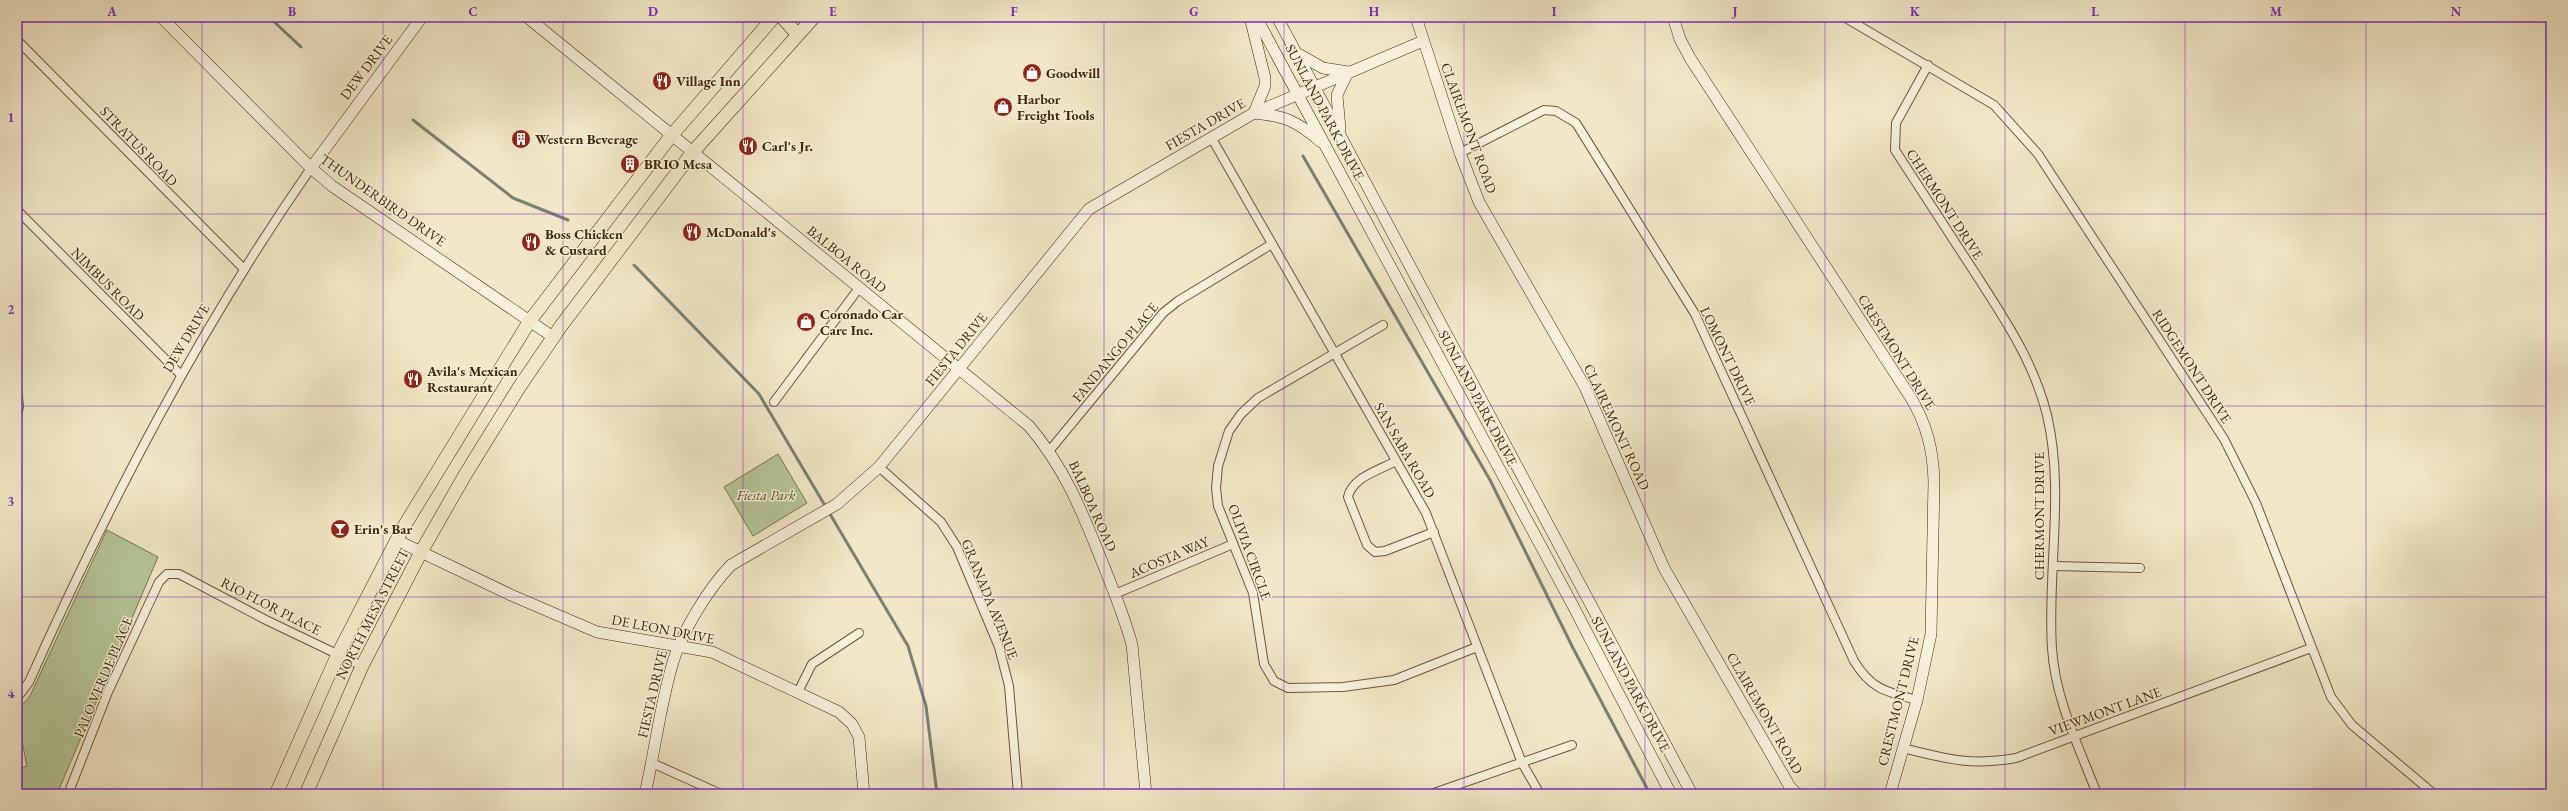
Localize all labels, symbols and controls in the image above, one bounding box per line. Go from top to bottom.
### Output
text: A [106,3,117,20]
text: B [288,3,296,20]
text: C [468,3,478,20]
text: D [648,3,658,20]
text: E [829,3,837,20]
text: F [1010,3,1018,20]
text: G [1189,3,1199,20]
text: H [1369,3,1380,20]
text: I [1552,3,1557,20]
text: J [1731,3,1738,20]
text: K [1910,3,1921,20]
text: L [2091,3,2099,20]
text: M [2270,3,2282,20]
text: N [2451,3,2462,20]
street label: DEW DRIVE [336,31,396,103]
street label: SUNLAND PARK DRIVE [1282,41,1369,183]
street label: CLAIREMONT ROAD [1437,60,1501,196]
shop icon: Goodwill [1021,62,1043,84]
place label: Goodwill [1046,64,1100,82]
restaurant icon: Village Inn [651,70,673,92]
place label: Village Inn [676,72,741,90]
place label: Harbor Freight Tools [1017,90,1095,124]
street label: FIESTA DRIVE [1162,94,1248,154]
shop icon: Harbor Freight Tools [992,96,1014,118]
street label: STRATUS ROAD [96,102,182,190]
text: 1 [8,109,15,126]
building icon: Western Beverage [510,128,532,150]
place label: Western Beverage [535,130,638,148]
restaurant icon: Carl's Jr. [737,135,759,157]
place label: Carl's Jr. [762,137,813,155]
street label: CHERMONT DRIVE [1903,145,1988,263]
street label: THUNDERBIRD DRIVE [317,150,449,250]
building icon: BRIO Mesa [619,153,641,175]
place label: BRIO Mesa [644,155,713,173]
restaurant icon: McDonald's [681,221,703,243]
street label: BALBOA ROAD [803,221,891,297]
place label: McDonald's [706,223,776,241]
place label: Boss Chicken & Custard [545,225,623,259]
restaurant icon: Boss Chicken & Custard [520,231,542,253]
street label: NIMBUS ROAD [67,243,149,325]
street label: CRESTMONT DRIVE [1854,291,1940,413]
street label: FANDANGO PLACE [1068,298,1162,405]
street label: DEW DRIVE [159,300,214,376]
text: 2 [8,301,15,318]
street label: LOMONT DRIVE [1696,304,1760,409]
place label: Coronado Car Care Inc. [820,305,903,339]
street label: RIDGEMONT DRIVE [2148,306,2236,427]
street label: FIESTA DRIVE [921,308,991,389]
shop icon: Coronado Car Care Inc. [795,311,817,333]
street label: SUNLAND PARK DRIVE [1435,327,1522,469]
street label: CLAIREMONT ROAD [1580,361,1654,494]
place label: Avila's Mexican Restaurant [426,362,518,396]
restaurant icon: Avila's Mexican Restaurant [402,368,424,390]
street label: SAN SABA ROAD [1370,399,1440,501]
street label: CHERMONT DRIVE [2030,452,2048,580]
street label: BALBOA ROAD [1065,458,1121,555]
park label: Fiesta Park [736,486,796,504]
text: 3 [8,493,15,510]
street label: OLIVIA CIRCLE [1224,501,1276,603]
bar icon: Erin's Bar [329,518,351,540]
place label: Erin's Bar [354,520,412,538]
street label: ACOSTA WAY [1126,532,1212,582]
street label: GRANADA AVENUE [958,536,1022,662]
street label: NORTH MESA STREET [331,545,413,682]
street label: RIO FLOR PLACE [218,573,324,639]
street label: DE LEON DRIVE [610,610,716,648]
street label: SUNLAND PARK DRIVE [1588,613,1675,755]
street label: PALO VERDE PLACE [69,614,137,740]
street label: CRESTMONT DRIVE [1873,634,1923,768]
street label: FIESTA DRIVE [633,648,671,740]
street label: CLAIREMONT ROAD [1723,649,1807,777]
street label: VIEWMONT LANE [2046,682,2164,740]
text: 4 [8,685,15,702]

